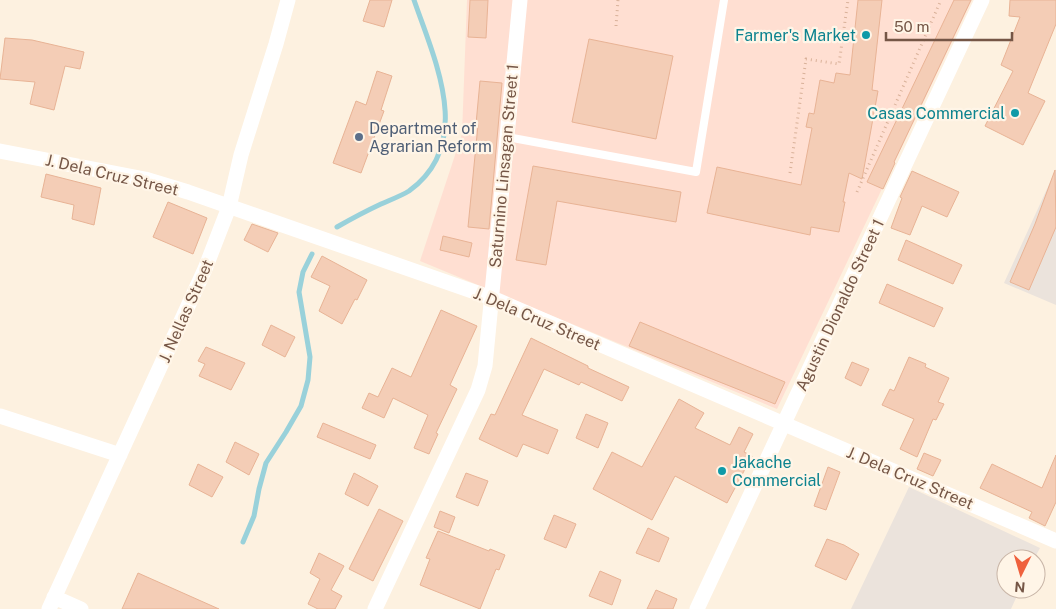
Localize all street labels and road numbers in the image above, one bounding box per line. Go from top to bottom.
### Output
street label: Saturnino Linsagan Street 1 [486,63,522,269]
street label: J. Dela Cruz Street [44,150,180,200]
street label: Agustin Dionaldo Street 1 [792,216,888,394]
street label: J. Nellas Street [155,256,217,366]
street label: J. Dela Cruz Street [471,284,603,354]
street label: J. Dela Cruz Street [844,443,976,513]

